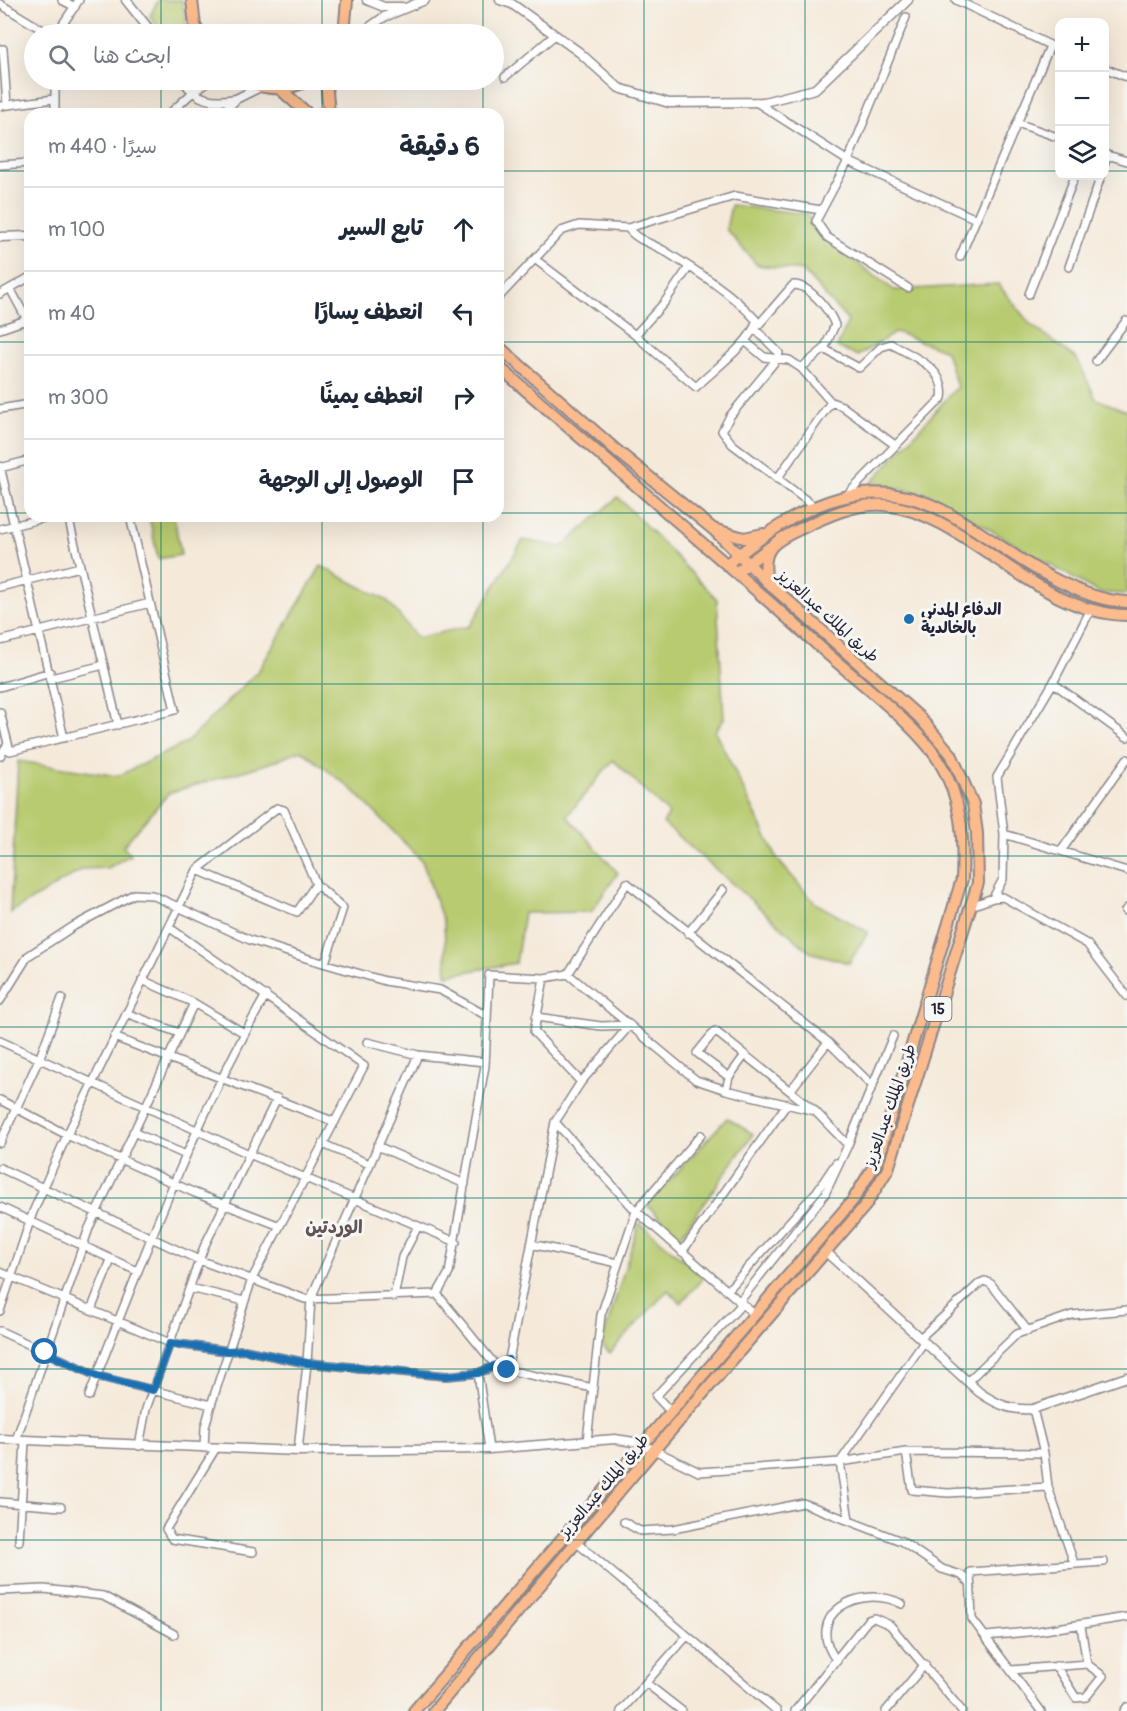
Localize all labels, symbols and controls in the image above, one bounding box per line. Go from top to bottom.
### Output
map controls [1055,18,1109,180]
button: + [1055,18,1109,72]
search box [24,24,504,90]
icon: search [45,41,78,74]
text: ابحث هنا [93,42,171,70]
button: − [1055,72,1109,126]
button: layers [1055,126,1109,180]
text: 6 دقيقة [399,131,480,163]
text: سيرًا · 440 m [48,134,157,159]
icon: ahead [447,213,480,246]
text: تابع السير [340,214,423,242]
text: 100 m [48,217,105,242]
icon: left [447,297,480,330]
text: انعطف يسارًا [314,298,423,326]
text: 40 m [48,301,95,326]
icon: right [447,381,480,414]
text: انعطف يمينًا [320,382,423,410]
text: 300 m [48,385,109,410]
icon: arrive [447,465,480,498]
text: الوصول إلى الوجهة [259,466,423,494]
street label: طريق الملك عبدالعزيز [771,564,883,667]
place label: الدفاع المدني بالخالدية [921,600,1001,638]
marker: الدفاع المدني بالخالدية [902,612,916,626]
road number: 15 [924,997,952,1021]
street label: طريق الملك عبدالعزيز [859,1041,921,1173]
district label: الوردتين [305,1216,363,1239]
route start [31,1338,57,1364]
route end [493,1356,519,1382]
street label: طريق الملك عبدالعزيز [553,1430,653,1544]

